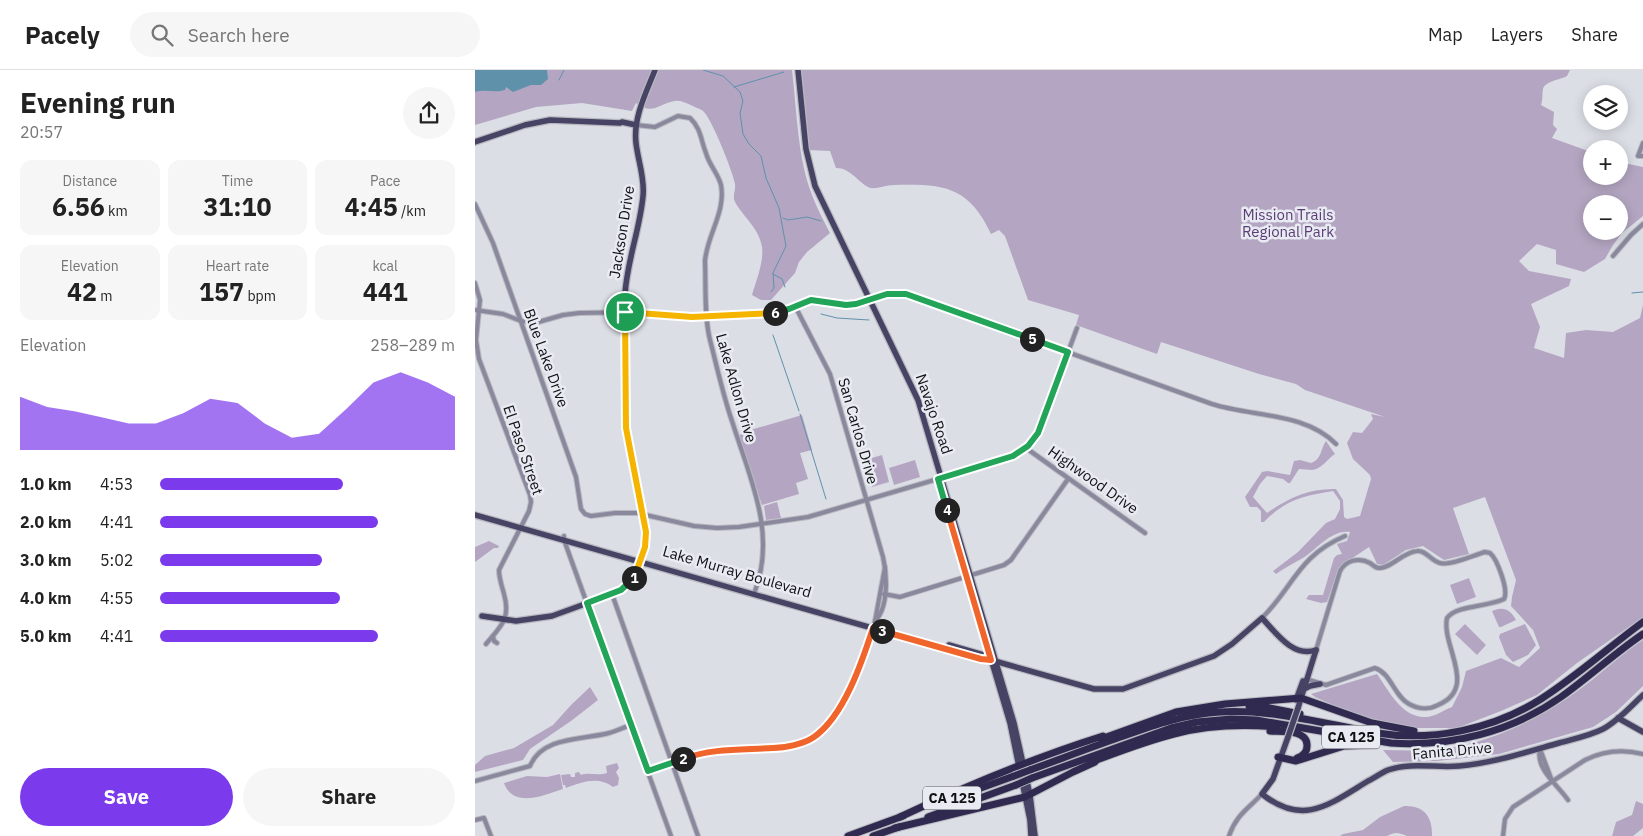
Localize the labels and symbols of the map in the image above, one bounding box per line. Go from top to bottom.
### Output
street label: Jackson Drive [605,184,638,280]
park label: Mission Trails Regional Park [1242,205,1334,241]
pin [604,291,646,333]
pin: 6 [763,300,787,326]
street label: Blue Lake Drive [520,306,573,410]
pin: 5 [1019,326,1045,352]
street label: Lake Adlon Drive [712,331,761,445]
street label: Navajo Road [912,371,957,457]
street label: San Carlos Drive [834,375,883,486]
street label: El Paso Street [499,402,548,497]
street label: Highwood Drive [1044,441,1142,518]
pin: 4 [935,498,959,522]
street label: Lake Murray Boulevard [661,541,814,602]
pin: 1 [621,566,647,590]
pin: 3 [869,618,895,644]
road number: CA 125 [1322,726,1380,749]
street label: Fanita Drive [1411,738,1492,763]
pin: 2 [671,746,695,772]
road number: CA 125 [923,786,981,810]

